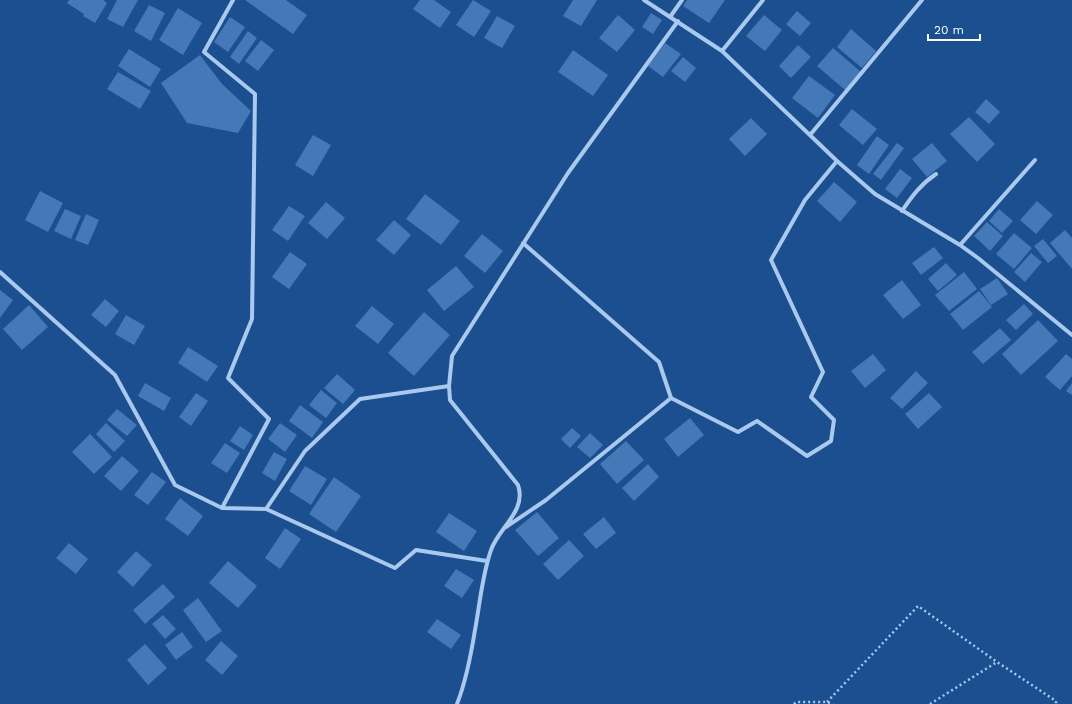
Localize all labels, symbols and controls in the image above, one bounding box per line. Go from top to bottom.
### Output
scale bar [928,16,980,42]
text: 20 m [934,23,964,37]

